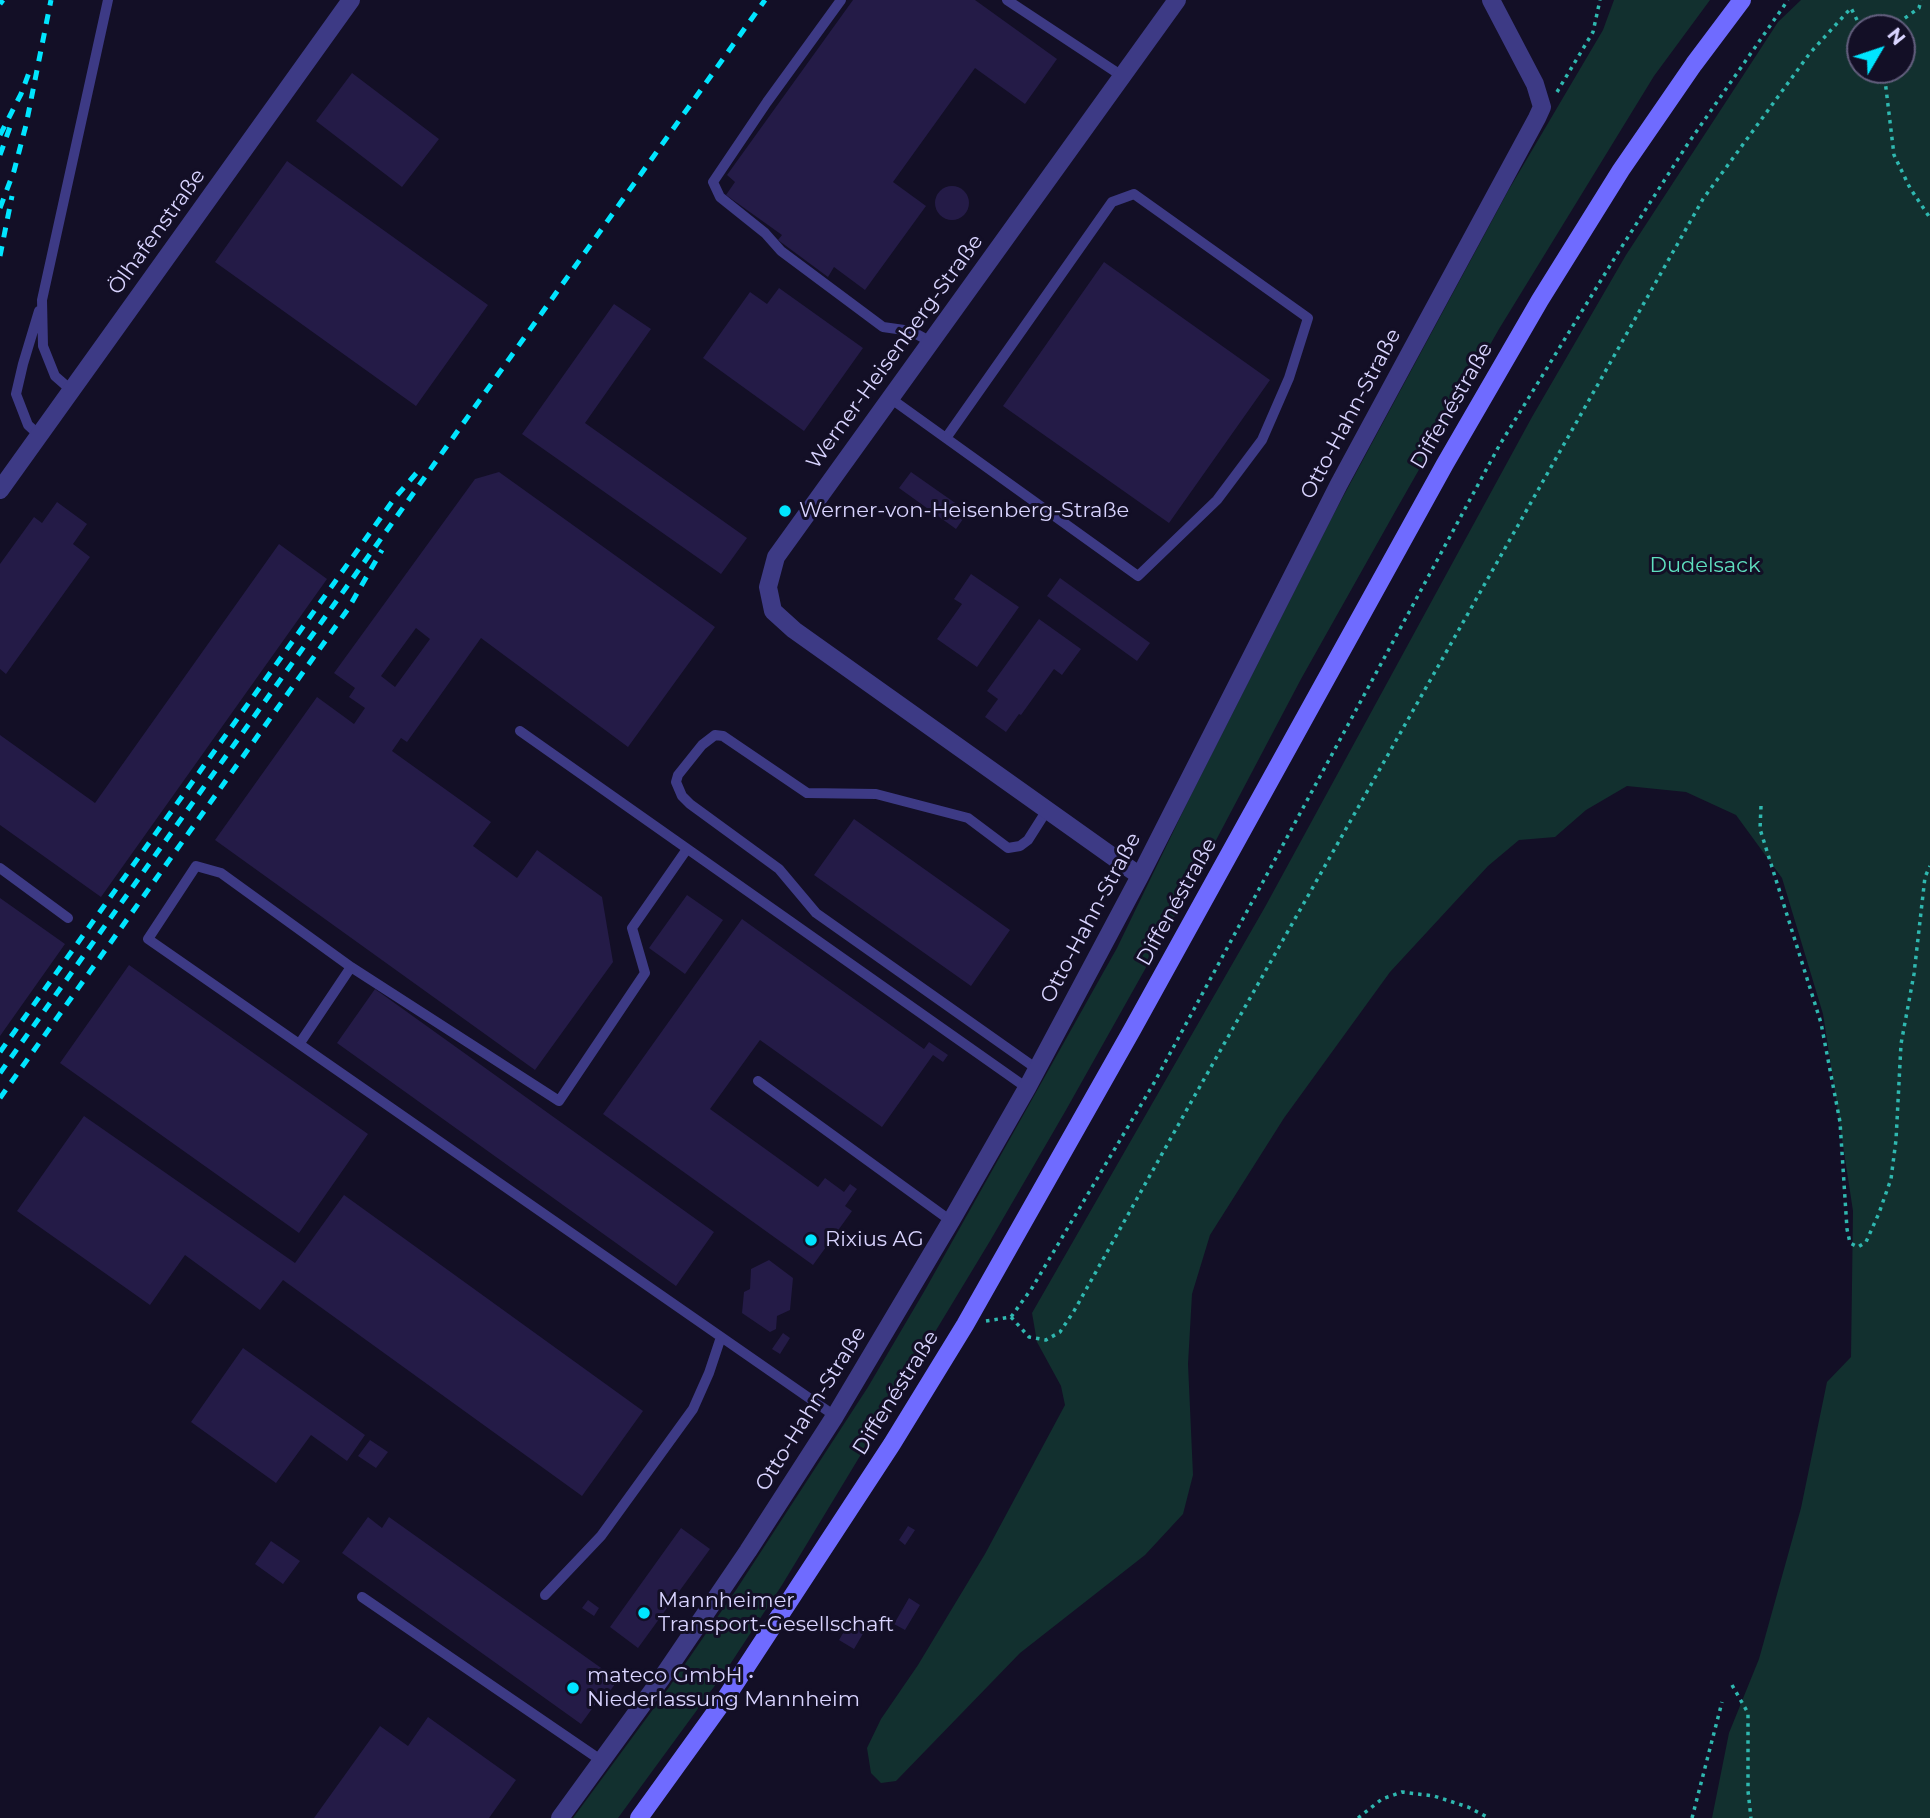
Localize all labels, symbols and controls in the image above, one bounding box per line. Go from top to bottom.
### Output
north arrow [1846,14,1916,84]
text: N [1882,24,1910,50]
street label: Ölhafenstraße [103,164,211,300]
street label: Werner-Heisenberg-Straße [801,230,989,474]
street label: Otto-Hahn-Straße [1295,325,1407,503]
street label: Diffenéstraße [1406,338,1498,474]
place label: Werner-von-Heisenberg-Straße [799,498,1129,524]
marker: Werner-von-Heisenberg-Straße [777,503,793,519]
park label: Dudelsack [1650,553,1760,579]
street label: Otto-Hahn-Straße [1035,829,1147,1007]
street label: Diffenéstraße [1132,834,1222,970]
place label: Rixius AG [825,1227,924,1253]
marker: Rixius AG [803,1232,819,1248]
street label: Otto-Hahn-Straße [750,1322,872,1496]
street label: Diffenéstraße [848,1326,944,1460]
place label: Mannheimer Transport-Gesellschaft [658,1588,894,1638]
marker: Mannheimer Transport-Gesellschaft [636,1605,652,1621]
place label: mateco GmbH • Niederlassung Mannheim [587,1663,860,1713]
marker: mateco GmbH • Niederlassung Mannheim [565,1680,581,1696]

